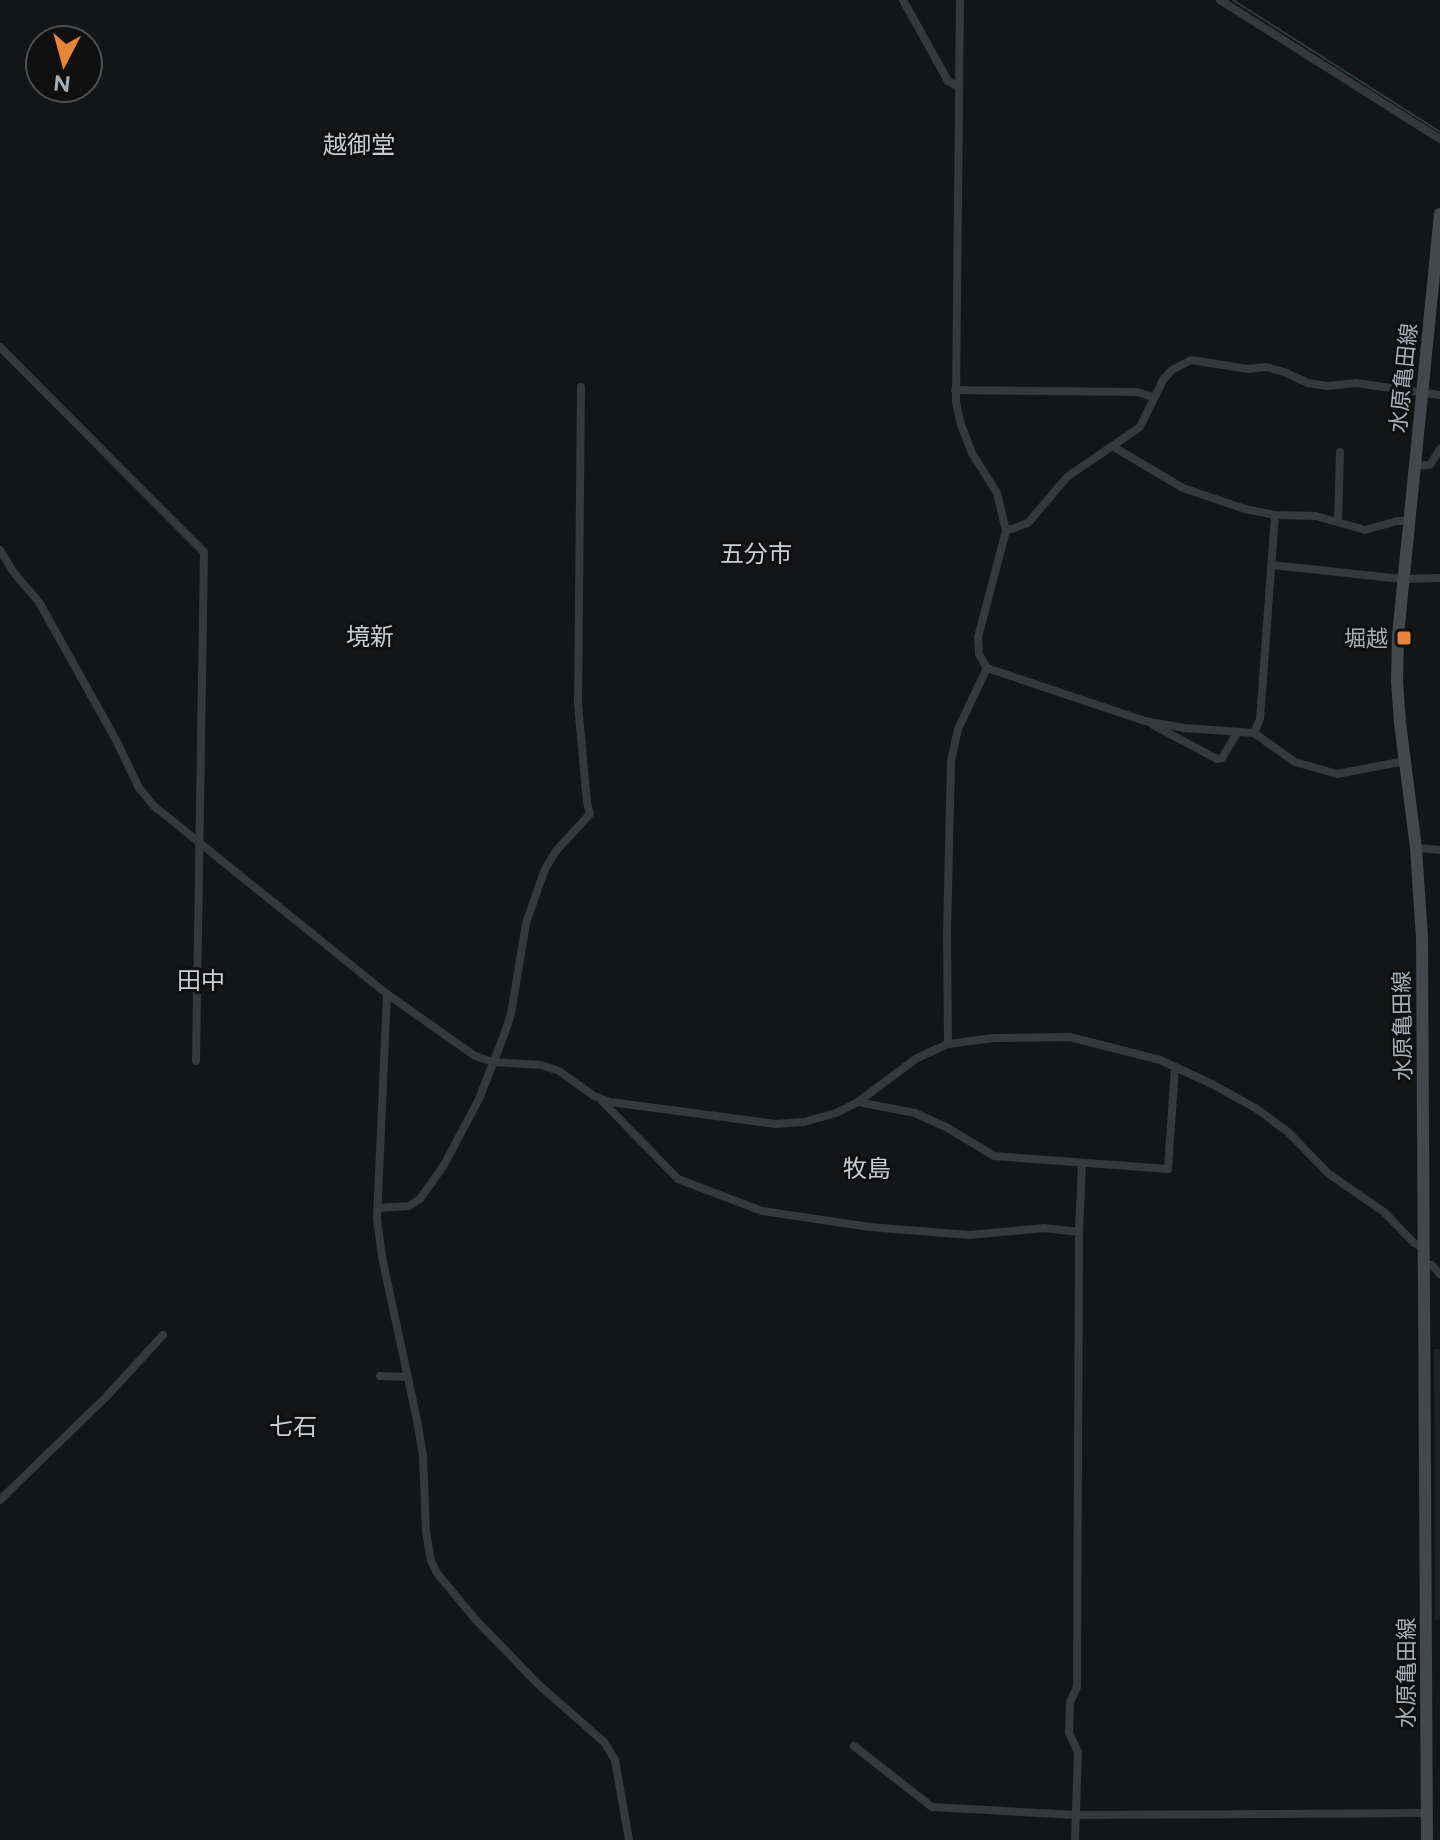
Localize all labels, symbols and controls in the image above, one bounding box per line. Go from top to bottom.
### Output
north arrow [24,24,104,104]
text: N [52,69,72,98]
district label: 越御堂 [323,130,395,159]
street label: 水原亀田線 [1384,322,1423,434]
district label: 五分市 [720,539,792,568]
district label: 境新 [346,622,394,651]
place label: 堀越 [1344,625,1388,652]
marker: 堀越 [1395,629,1413,647]
district label: 田中 [177,966,225,995]
street label: 水原亀田線 [1388,971,1417,1081]
district label: 牧島 [843,1154,891,1183]
district label: 七石 [269,1412,317,1441]
street label: 水原亀田線 [1393,1618,1420,1728]

